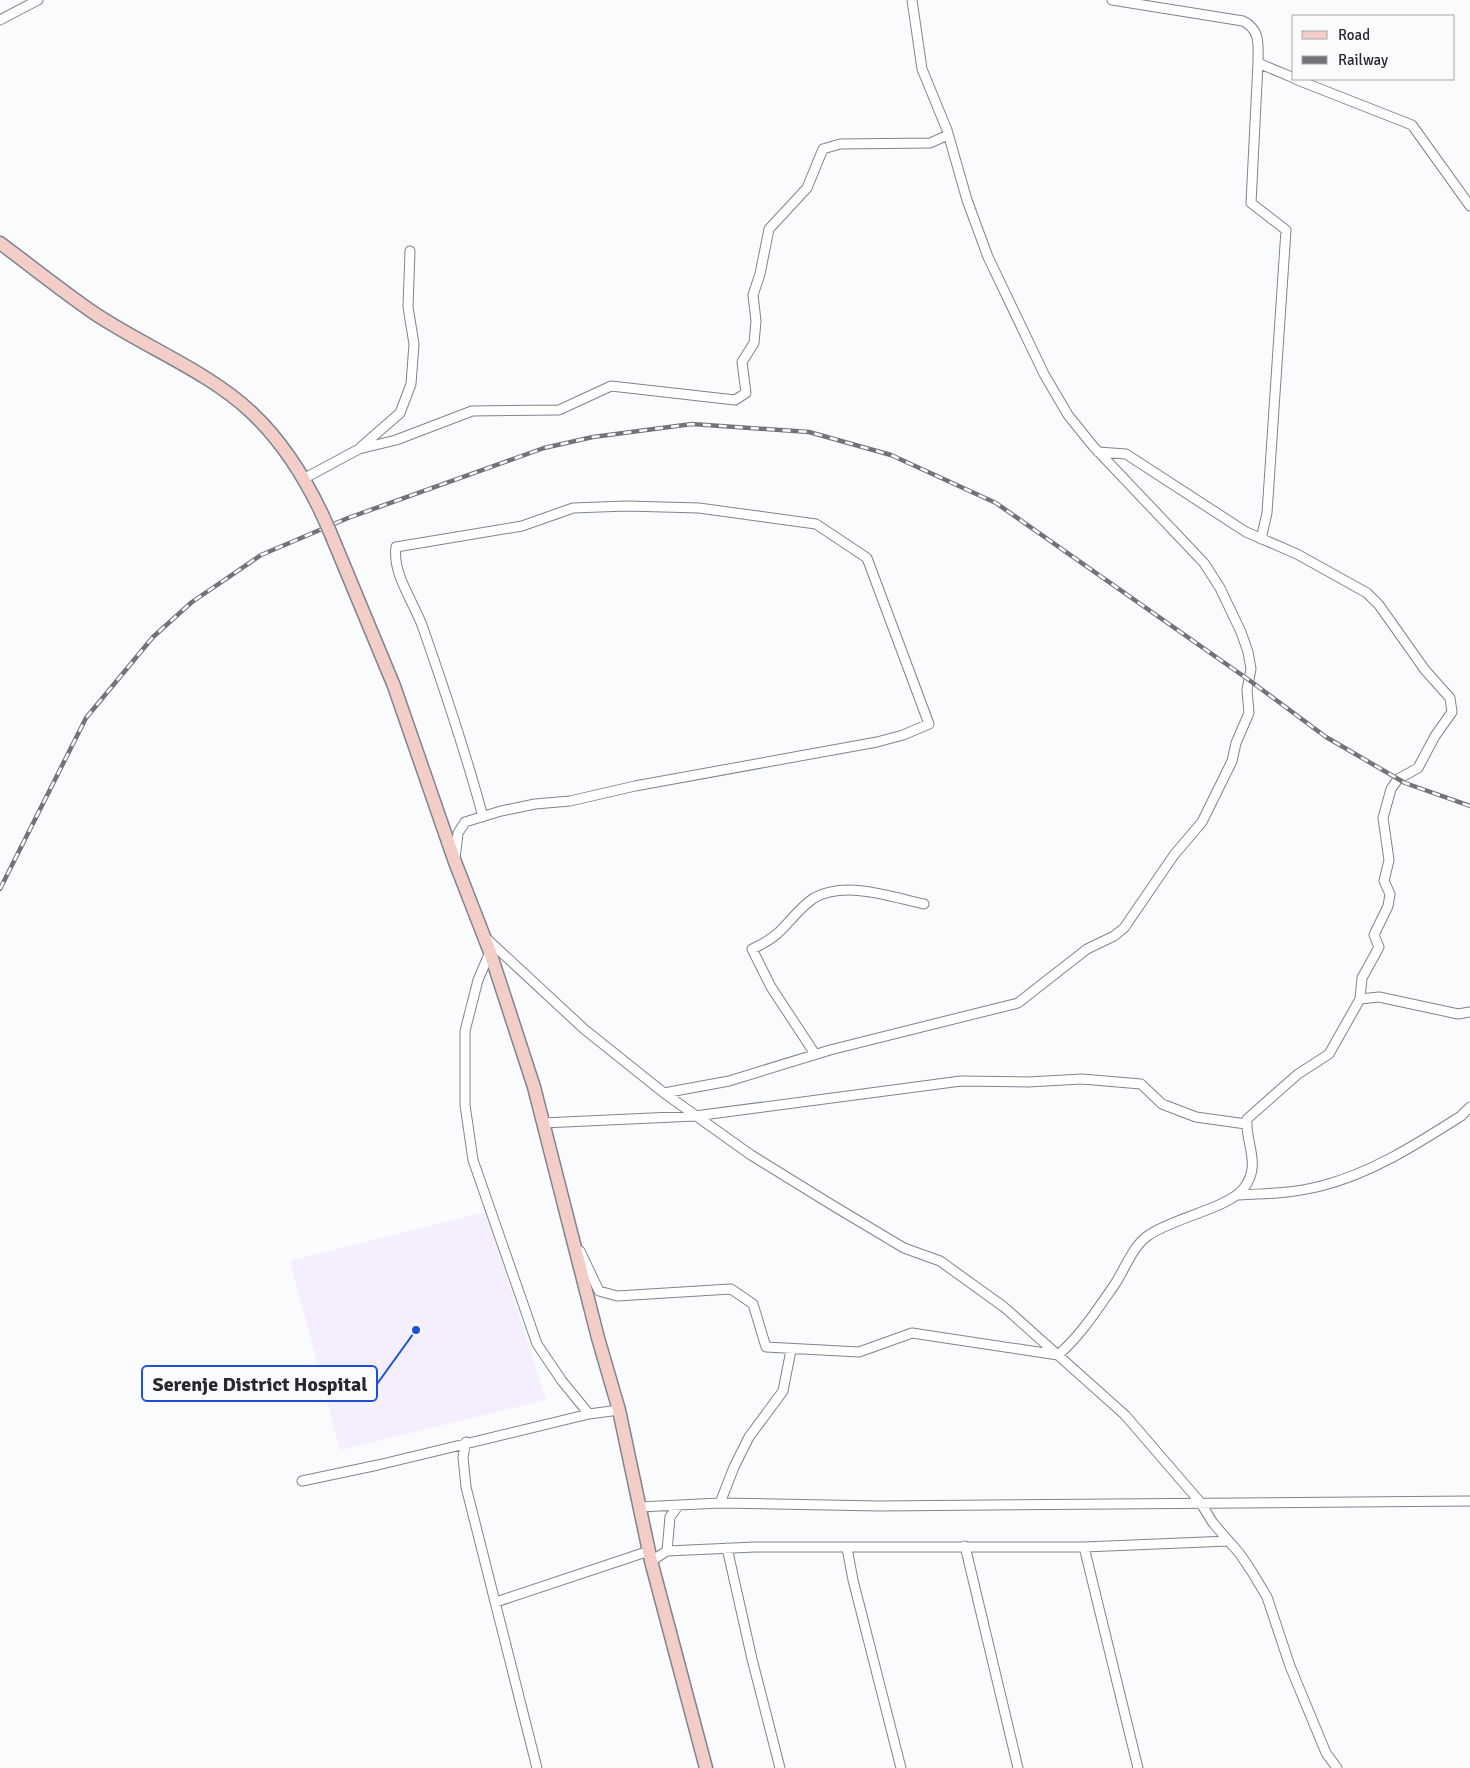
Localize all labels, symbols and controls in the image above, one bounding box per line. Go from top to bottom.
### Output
legend [1292,15,1455,80]
text: Road [1338,26,1370,44]
text: Railway [1338,51,1388,69]
callout: Serenje District Hospital [142,1366,377,1401]
text: Serenje District Hospital [153,1372,368,1397]

